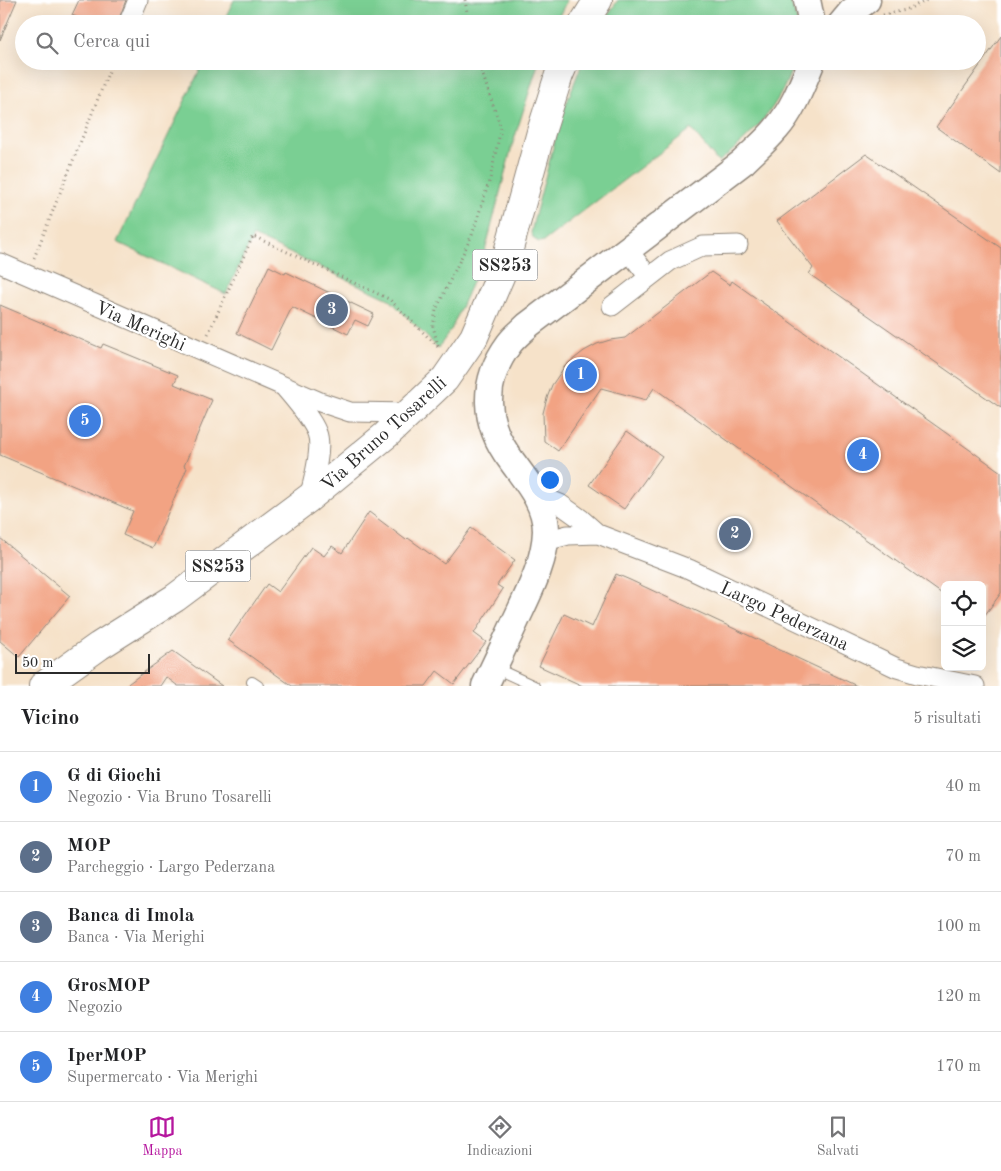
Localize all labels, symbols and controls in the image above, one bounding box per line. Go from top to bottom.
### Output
search box [15,15,986,70]
icon: search [33,29,61,57]
text: Cerca qui [73,33,150,52]
road number: SS253 [472,250,538,280]
pin: 3 [316,291,348,329]
street label: Via Merighi [92,299,188,356]
pin: 1 [565,356,597,394]
street label: Via Bruno Tosarelli [319,374,451,496]
pin: 5 [69,402,101,440]
pin: 4 [847,436,879,474]
your location [537,467,563,493]
pin: 2 [719,515,751,553]
road number: SS253 [186,550,250,582]
street label: Largo Pederzana [717,579,852,656]
map controls [941,581,986,671]
button: locate [941,581,986,626]
button: layers [941,626,986,671]
scale bar [15,651,150,674]
text: 50 m [22,656,53,670]
text: Vicino [20,708,79,729]
text: 5 risultati [913,711,981,727]
text: G di Giochi [67,767,161,786]
text: 1 [31,779,41,795]
text: 40 m [945,779,981,795]
text: Negozio · Via Bruno Tosarelli [67,790,272,806]
text: MOP [67,837,111,856]
text: 2 [31,849,41,865]
text: 70 m [945,849,981,865]
text: Parcheggio · Largo Pederzana [67,860,275,876]
text: Banca di Imola [67,907,194,926]
text: 3 [31,919,41,935]
text: 100 m [936,919,981,935]
text: Banca · Via Merighi [67,930,205,946]
text: GrosMOP [67,977,150,996]
text: 4 [31,989,41,1005]
text: 120 m [936,989,981,1005]
text: Negozio [67,1000,123,1016]
text: IperMOP [67,1047,147,1066]
text: 5 [31,1059,41,1075]
text: 170 m [936,1059,981,1075]
text: Supermercato · Via Merighi [67,1070,258,1086]
tab: Mappa [142,1113,182,1160]
tab: Indicazioni [467,1113,532,1160]
tab: Salvati [817,1113,859,1160]

